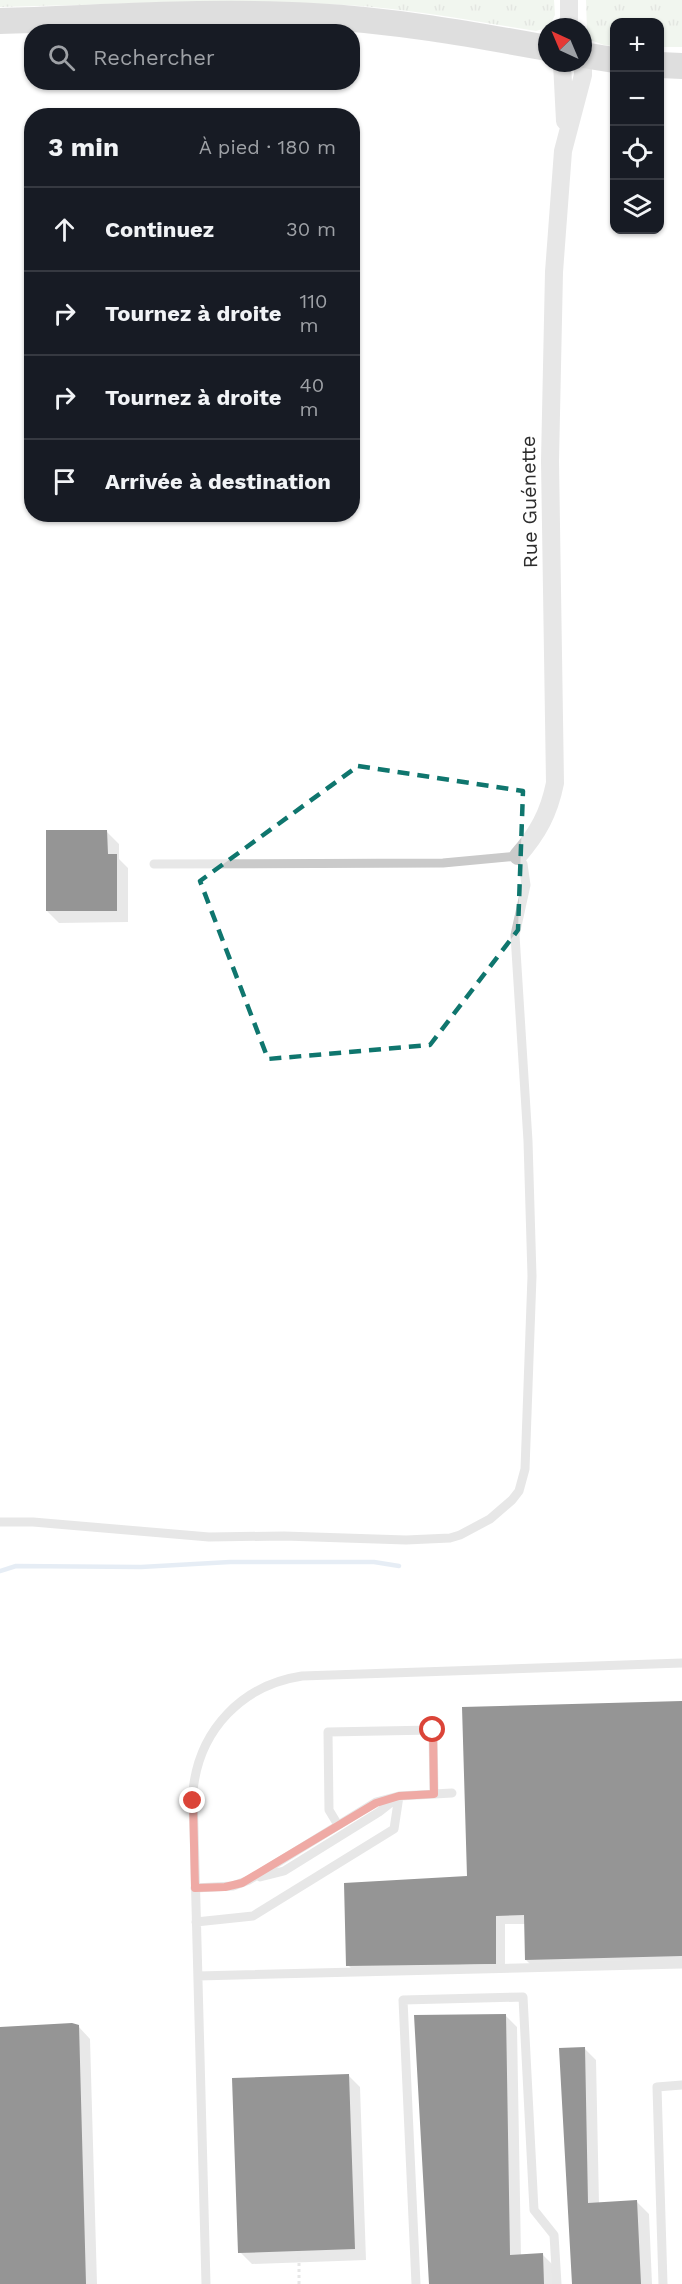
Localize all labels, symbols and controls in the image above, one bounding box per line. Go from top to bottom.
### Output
north arrow [538,18,592,72]
map controls [610,18,664,234]
button: + [610,18,664,72]
search box [24,24,360,90]
icon: search [45,41,78,74]
text: Rechercher [93,45,215,70]
button: − [610,72,664,126]
button: locate [610,126,664,180]
text: 3 min [48,132,119,162]
text: À pied · 180 m [199,135,336,159]
button: layers [610,180,664,234]
icon: ahead [48,213,81,246]
text: Continuez [105,217,214,242]
text: 30 m [286,217,336,241]
text: 110 m [300,289,328,337]
icon: right [48,297,81,330]
text: Tournez à droite [105,301,282,326]
text: 40 m [300,373,324,421]
icon: right [48,381,81,414]
text: Tournez à droite [105,385,282,410]
street label: Rue Guénette [516,435,542,569]
icon: arrive [48,465,81,498]
text: Arrivée à destination [105,469,331,494]
route start [419,1716,445,1742]
route end [179,1787,205,1813]

